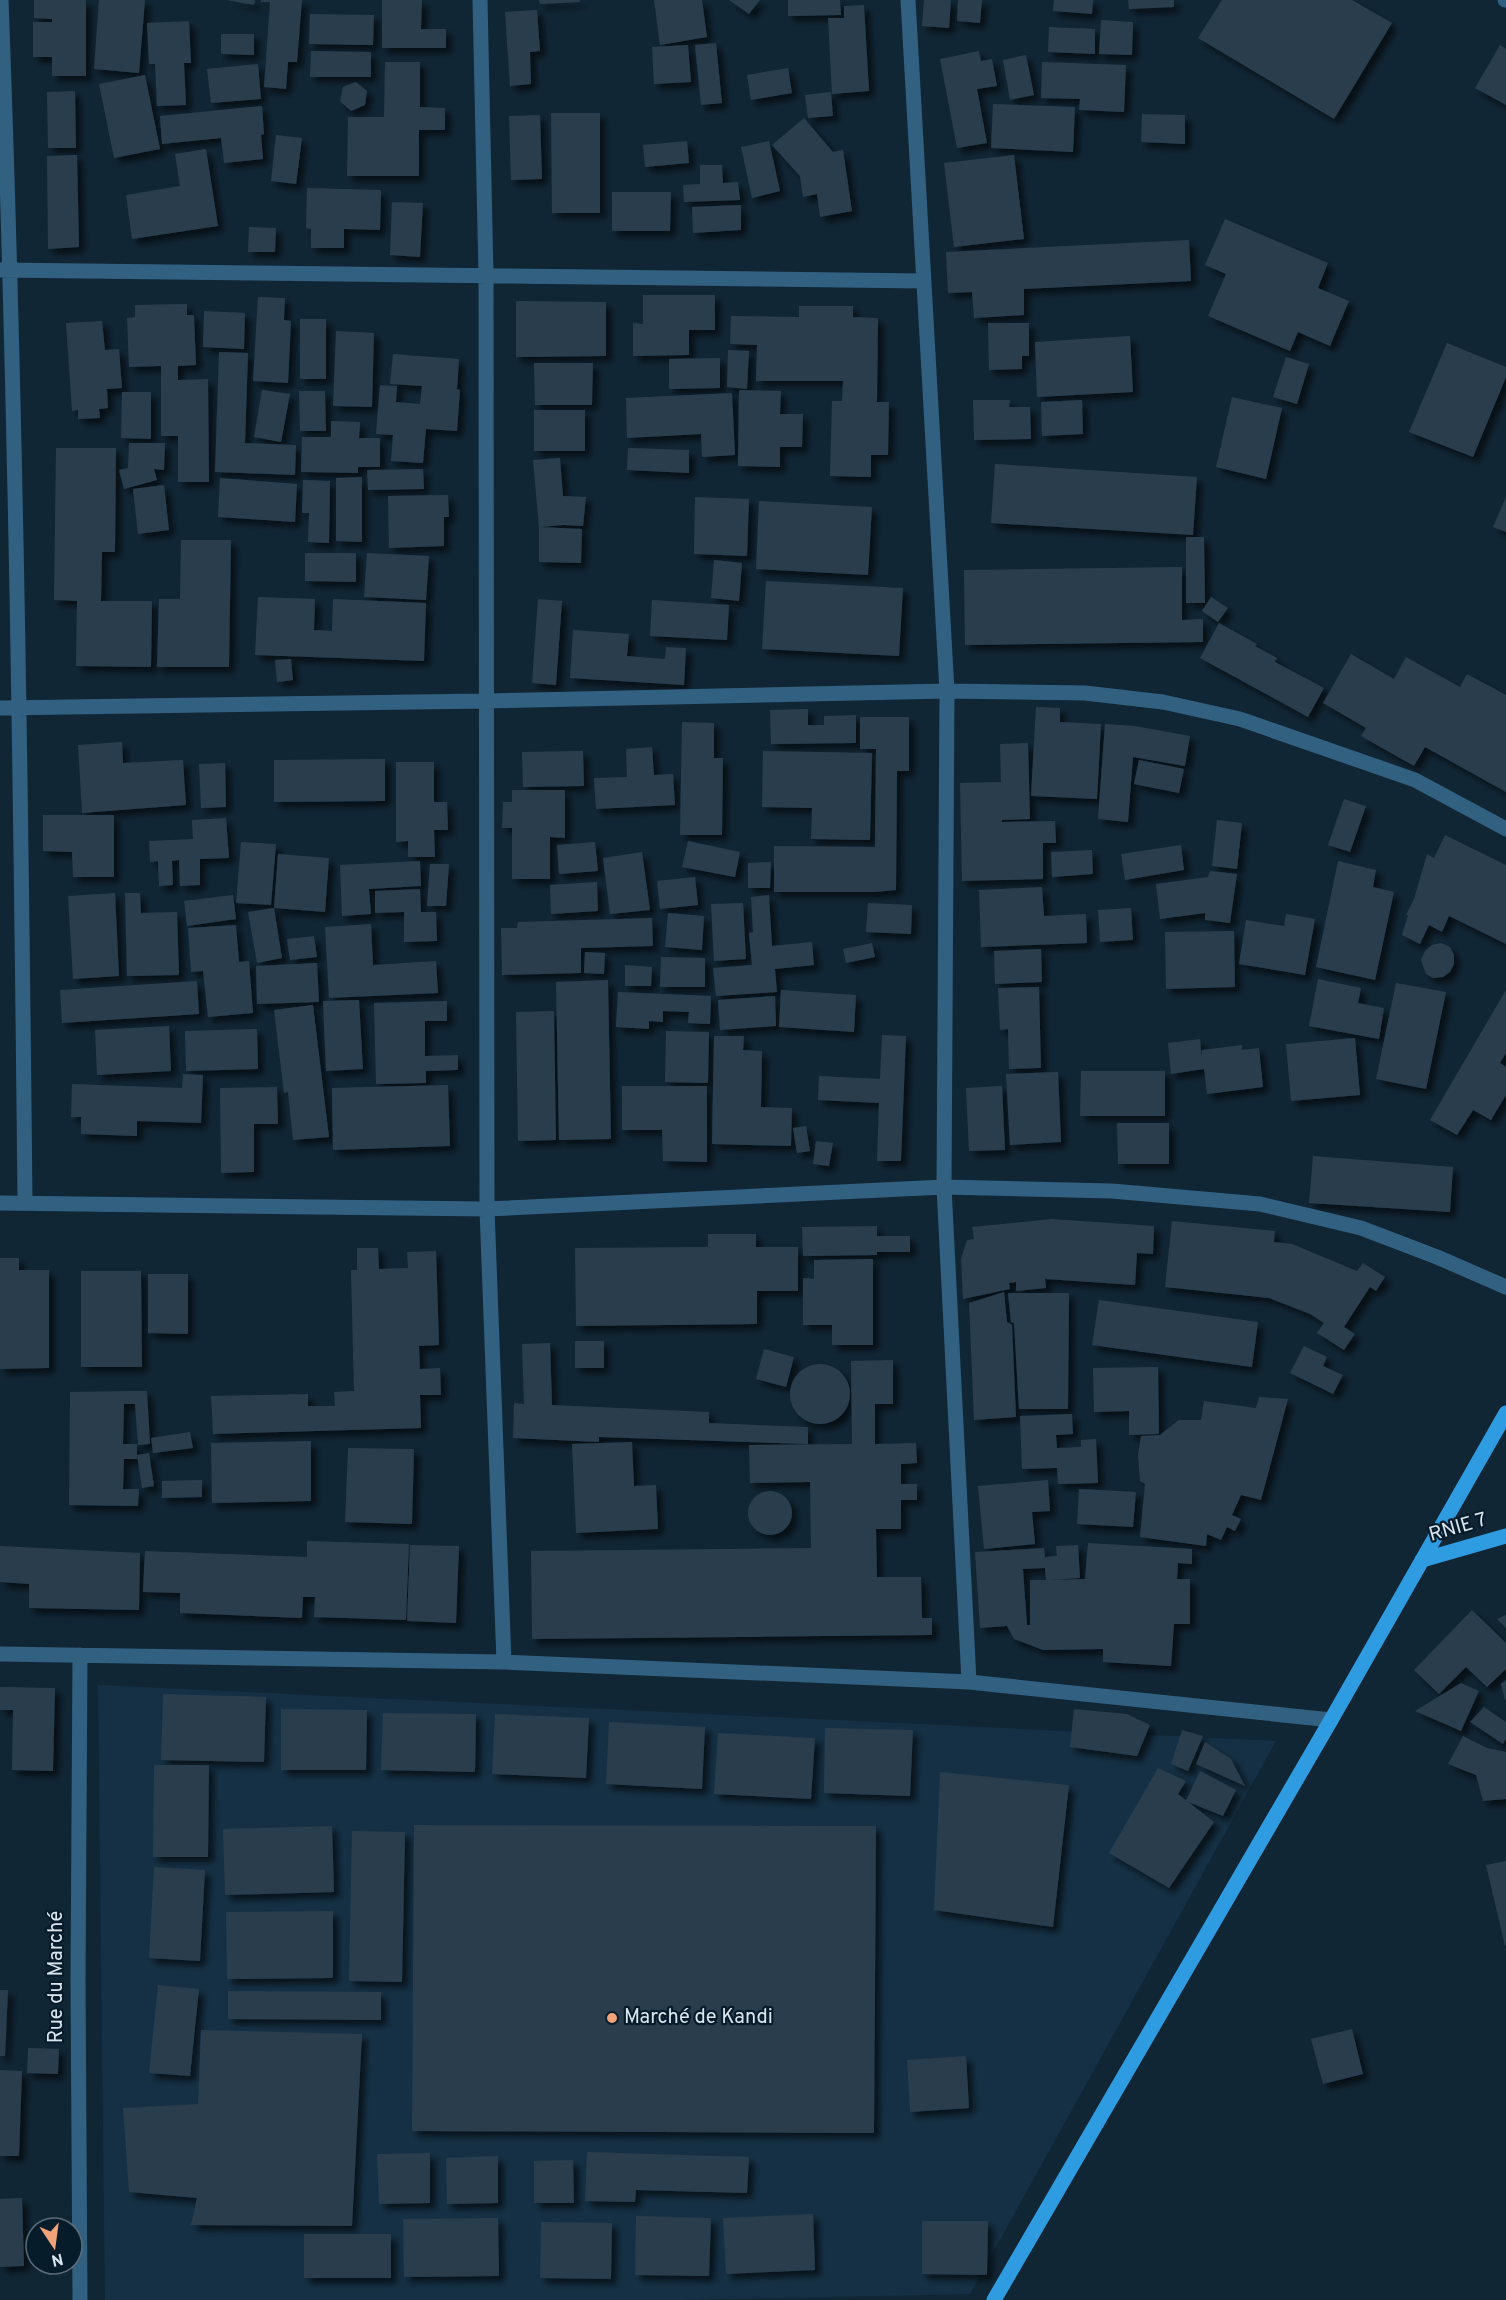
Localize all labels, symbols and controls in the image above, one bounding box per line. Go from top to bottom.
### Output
street label: RNIE 7 [1426,1507,1490,1549]
street label: Rue du Marché [44,1911,70,2043]
place label: Marché de Kandi [624,2005,773,2031]
marker: Marché de Kandi [605,2011,619,2025]
north arrow [24,2216,84,2276]
text: N [49,2248,65,2270]

